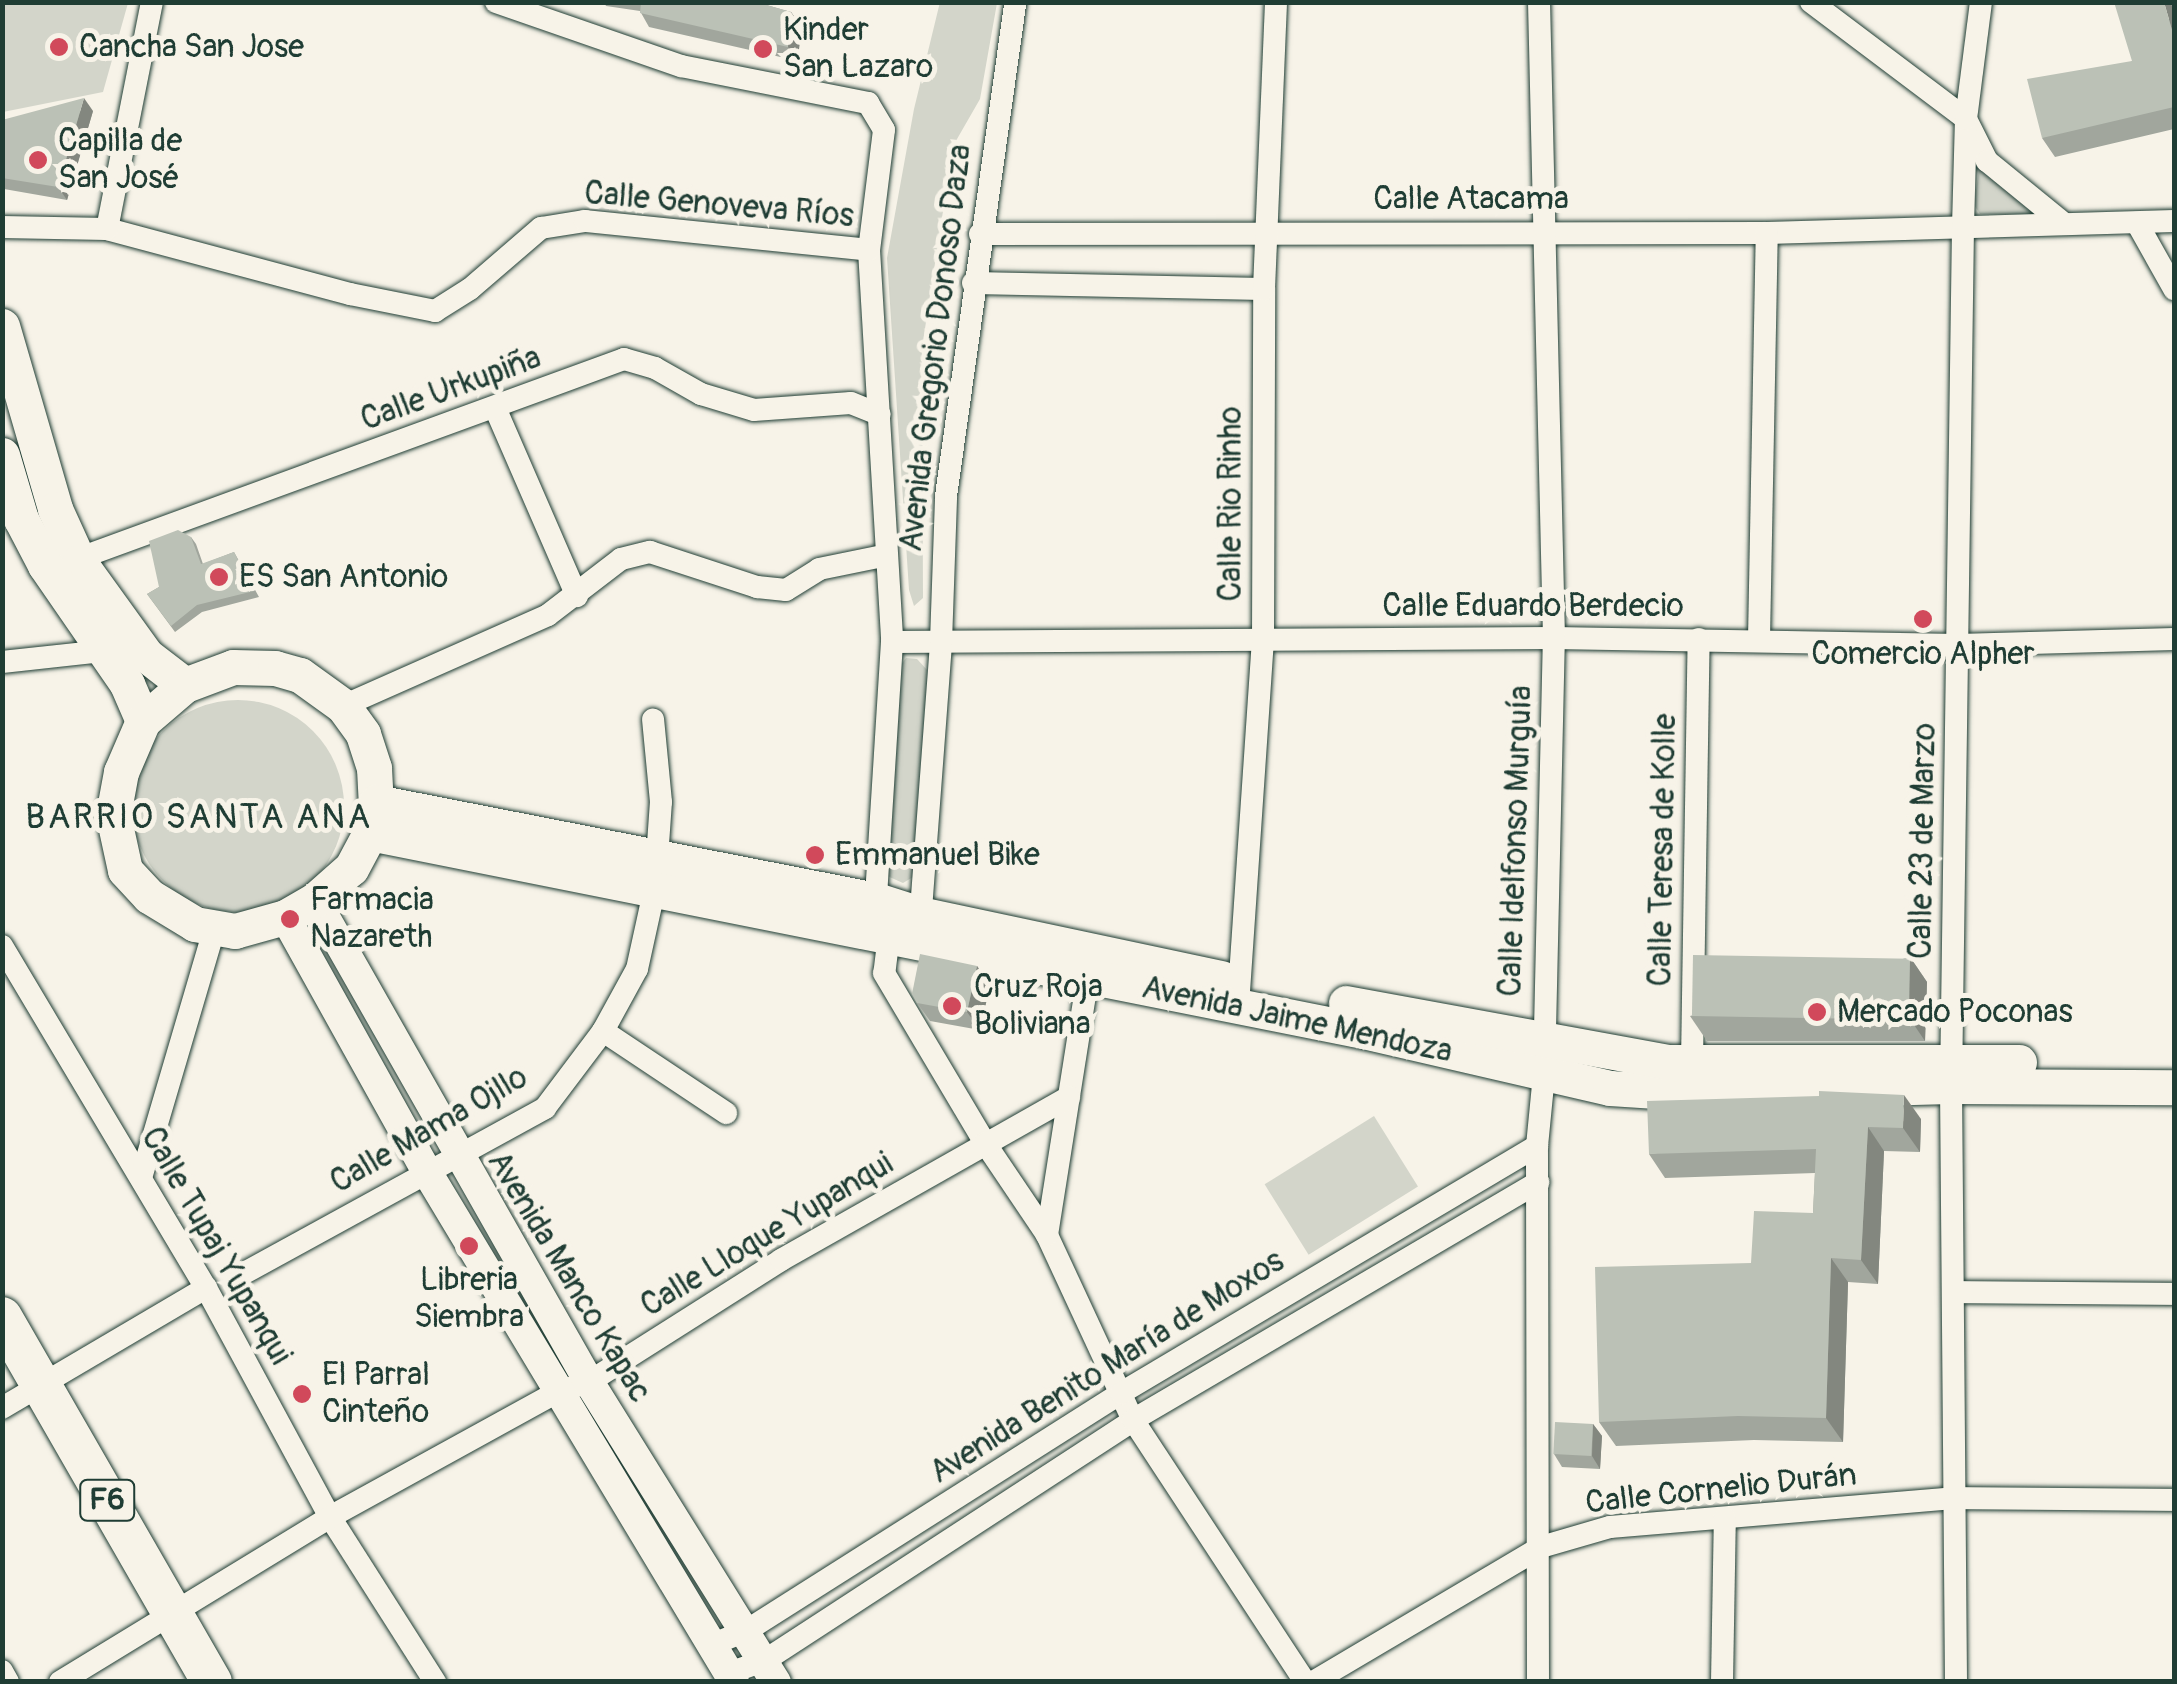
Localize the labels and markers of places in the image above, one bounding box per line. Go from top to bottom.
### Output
place label: Kinder San Lazaro [783,12,933,87]
place label: Cancha San Jose [79,28,304,66]
marker: Cancha San Jose [48,36,70,58]
marker: Kinder San Lazaro [752,38,774,60]
place label: Capilla de San José [58,123,182,198]
marker: Capilla de San José [27,149,49,171]
place label: ES San Antonio [239,558,448,596]
marker: ES San Antonio [208,566,230,588]
marker: Comercio Alpher [1912,608,1934,630]
place label: Comercio Alpher [1811,635,2035,673]
place label: Emmanuel Bike [835,836,1040,874]
marker: Emmanuel Bike [804,844,826,866]
place label: Farmacia Nazareth [310,882,434,957]
marker: Farmacia Nazareth [279,908,301,930]
place label: Cruz Roja Boliviana [974,969,1103,1044]
marker: Cruz Roja Boliviana [939,993,965,1019]
place label: Mercado Poconas [1837,993,2073,1031]
marker: Mercado Poconas [1806,1001,1828,1023]
marker: Libreria Siembra [458,1235,480,1257]
place label: Libreria Siembra [414,1262,524,1337]
place label: El Parral Cinteño [322,1357,430,1432]
marker: El Parral Cinteño [291,1383,313,1405]

